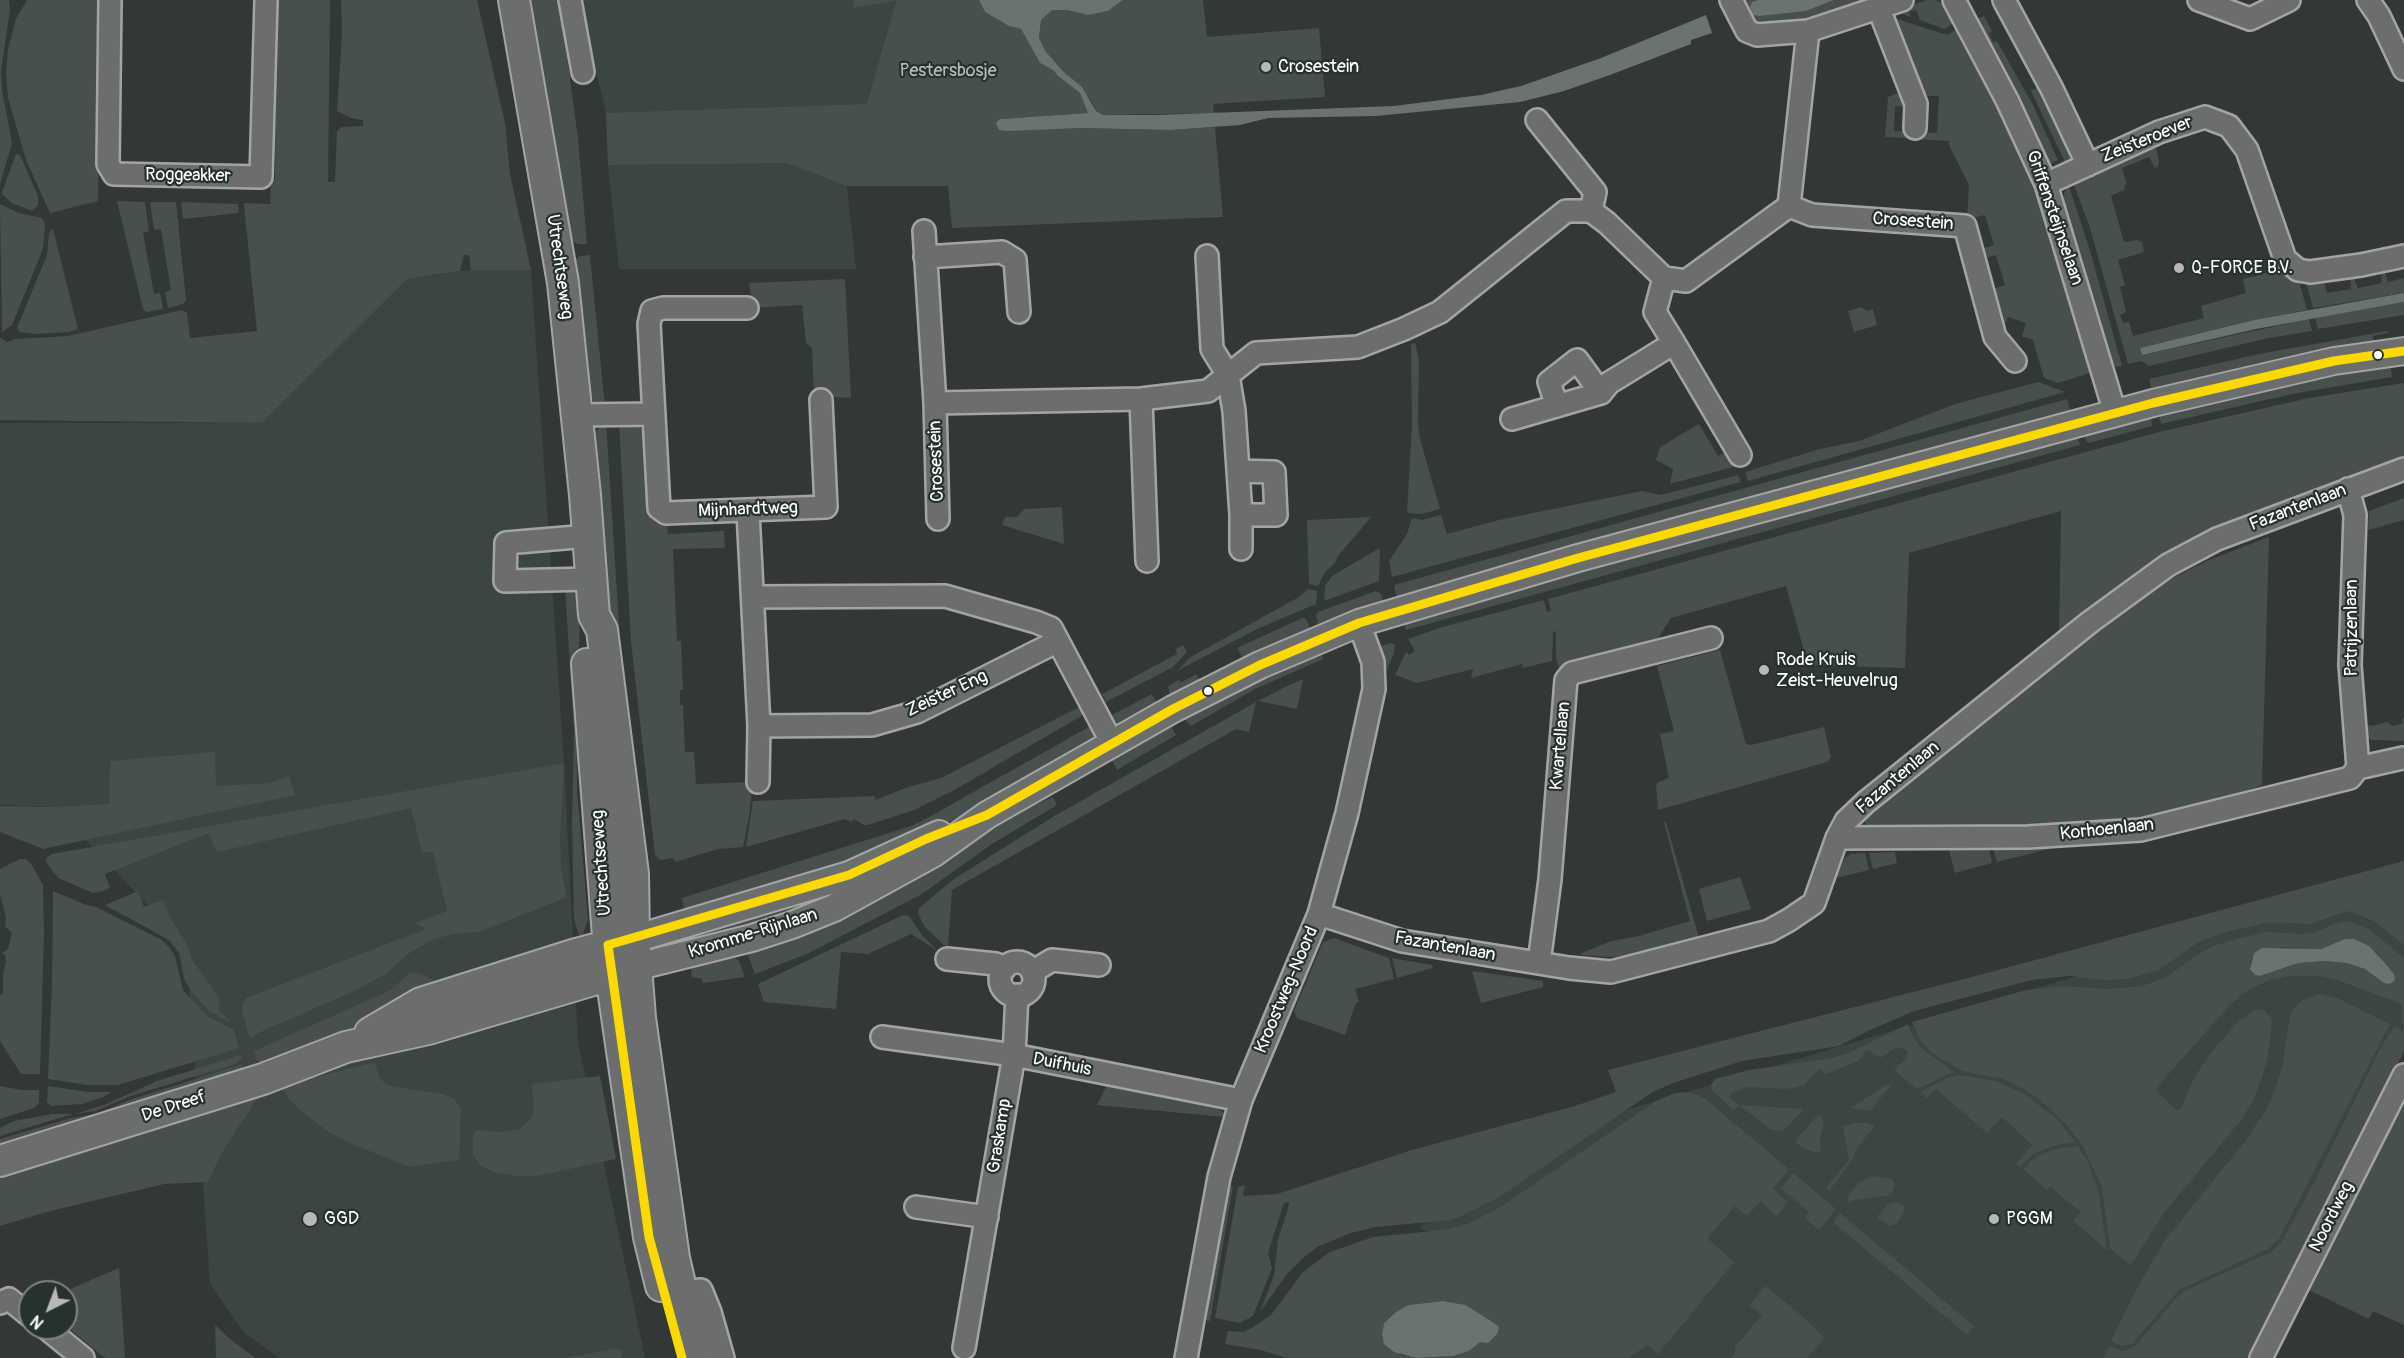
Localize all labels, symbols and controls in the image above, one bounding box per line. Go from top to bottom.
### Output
place label: Crosestein [1278,56,1359,78]
park label: Pestersbosje [899,60,997,82]
marker: Crosestein [1259,60,1273,74]
street label: Zeisteroever [2098,112,2196,168]
street label: Griffensteijnselaan [2021,148,2087,288]
street label: Roggeakker [145,164,231,188]
street label: Crosestein [1872,208,1954,236]
street label: Utrechtseweg [541,213,577,321]
place label: Q-FORCE B.V. [2191,257,2293,279]
marker: Q-FORCE B.V. [2172,261,2186,275]
unlabelled marker [2372,349,2384,361]
street label: Crosestein [925,420,949,502]
street label: Fazantenlaan [2247,480,2349,536]
street label: Mijnhardtweg [698,497,798,523]
street label: Patrijzenlaan [2341,579,2363,677]
place label: Rode Kruis Zeist-Heuvelrug [1776,649,1898,692]
marker: Rode Kruis Zeist-Heuvelrug [1757,663,1771,677]
street label: Zeister Eng [903,666,991,722]
unlabelled marker [1202,685,1214,697]
street label: Kwartellaan [1546,701,1576,791]
street label: Fazantenlaan [1852,737,1944,819]
street label: Utrechtseweg [588,809,616,917]
street label: Korhoenlaan [2059,814,2155,846]
street label: Kromme-Rijnlaan [686,904,820,964]
street label: Kroostweg-Noord [1251,923,1323,1057]
street label: Fazantenlaan [1393,928,1497,966]
street label: Duifhuis [1031,1049,1093,1081]
street label: De Dreef [139,1086,209,1128]
street label: Graskamp [983,1097,1017,1175]
street label: Noordweg [2305,1178,2359,1256]
place label: GGD [324,1208,359,1230]
place label: PGGM [2006,1208,2053,1230]
marker: GGD [301,1210,319,1228]
marker: PGGM [1987,1212,2001,1226]
north arrow [18,1280,78,1340]
text: N [27,1311,48,1333]

